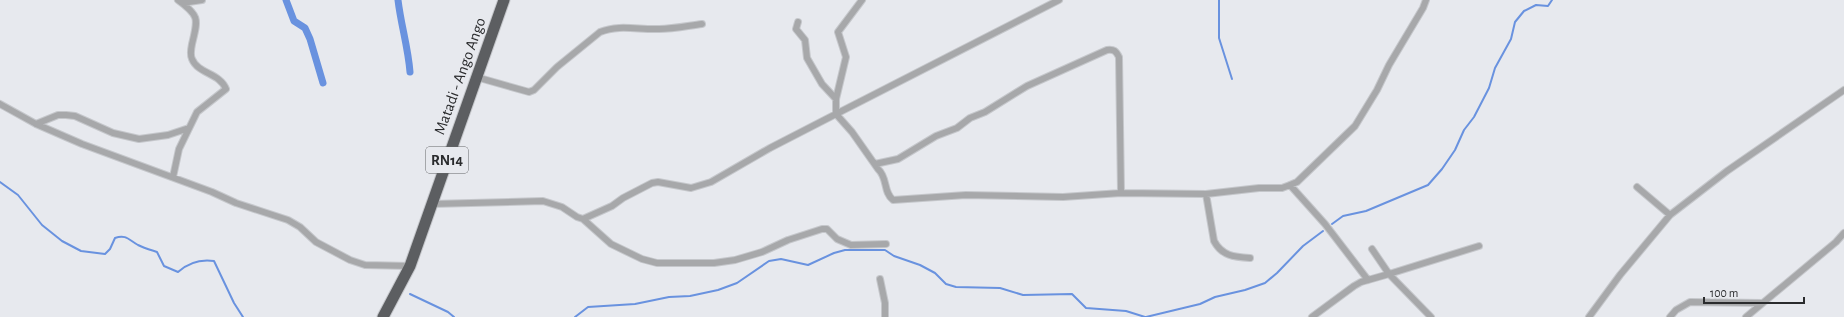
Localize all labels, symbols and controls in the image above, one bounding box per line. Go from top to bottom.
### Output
street label: Matadi - Ango Ango [431,15,489,137]
road number: RN14 [426,147,468,173]
scale bar [1704,279,1804,305]
text: 100 m [1710,287,1738,299]

